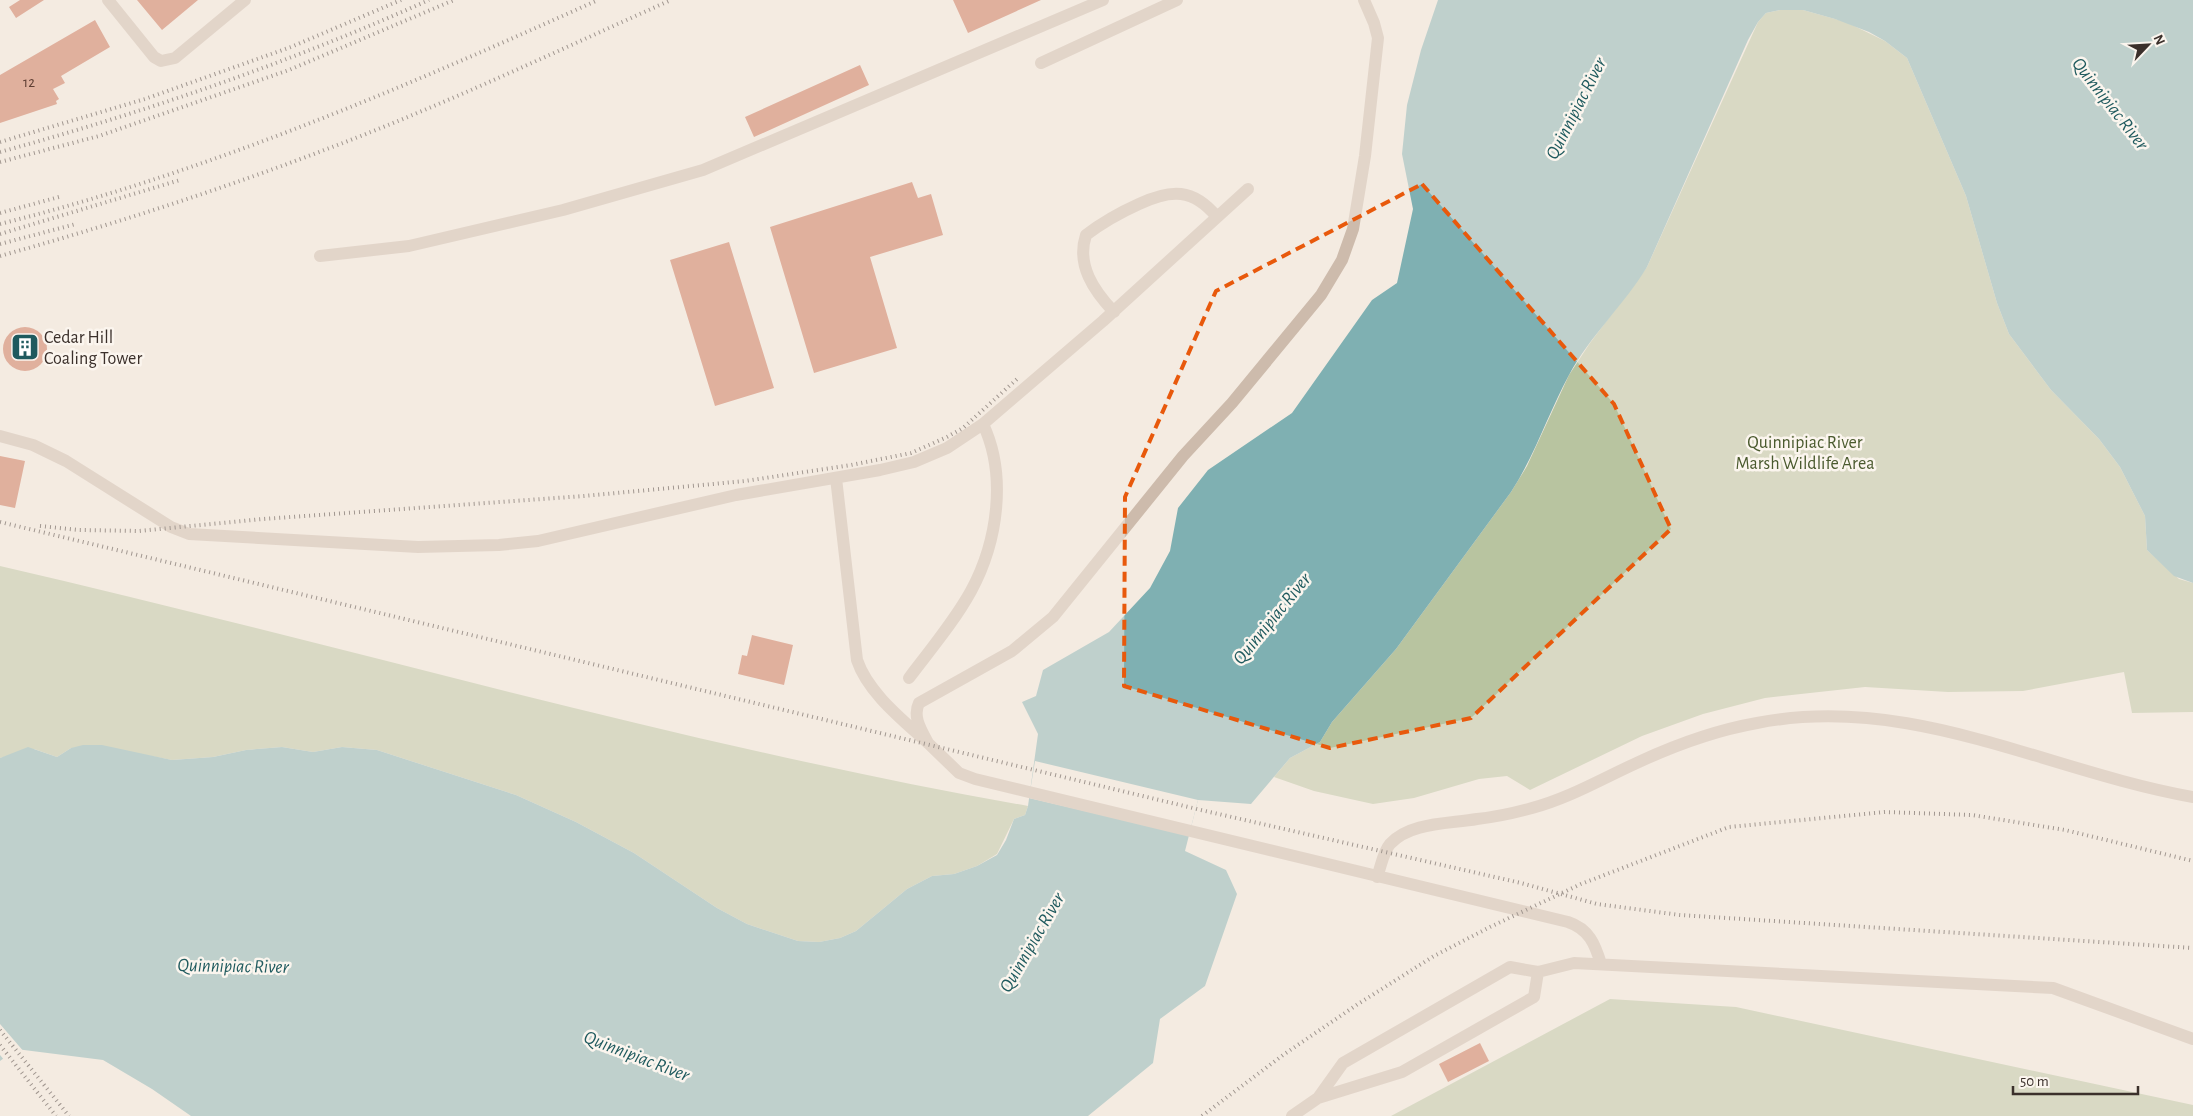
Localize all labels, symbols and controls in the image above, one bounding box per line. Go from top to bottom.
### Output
north arrow [2123,20,2173,70]
text: N [2150,33,2167,47]
water label: Quinnipiac River [1543,54,1610,163]
water label: Quinnipiac River [2068,54,2152,154]
house number: 12 [23,75,35,90]
place label: Cedar Hill Coaling Tower [44,329,142,368]
building icon: Cedar Hill Coaling Tower [10,332,40,362]
park label: Quinnipiac River Marsh Wildlife Area [1736,434,1875,473]
water label: Quinnipiac River [1230,569,1315,668]
water label: Quinnipiac River [996,889,1069,996]
water label: Quinnipiac River [177,956,290,977]
water label: Quinnipiac River [581,1028,693,1086]
scale bar [2013,1064,2138,1096]
text: 50 m [2020,1074,2049,1089]

